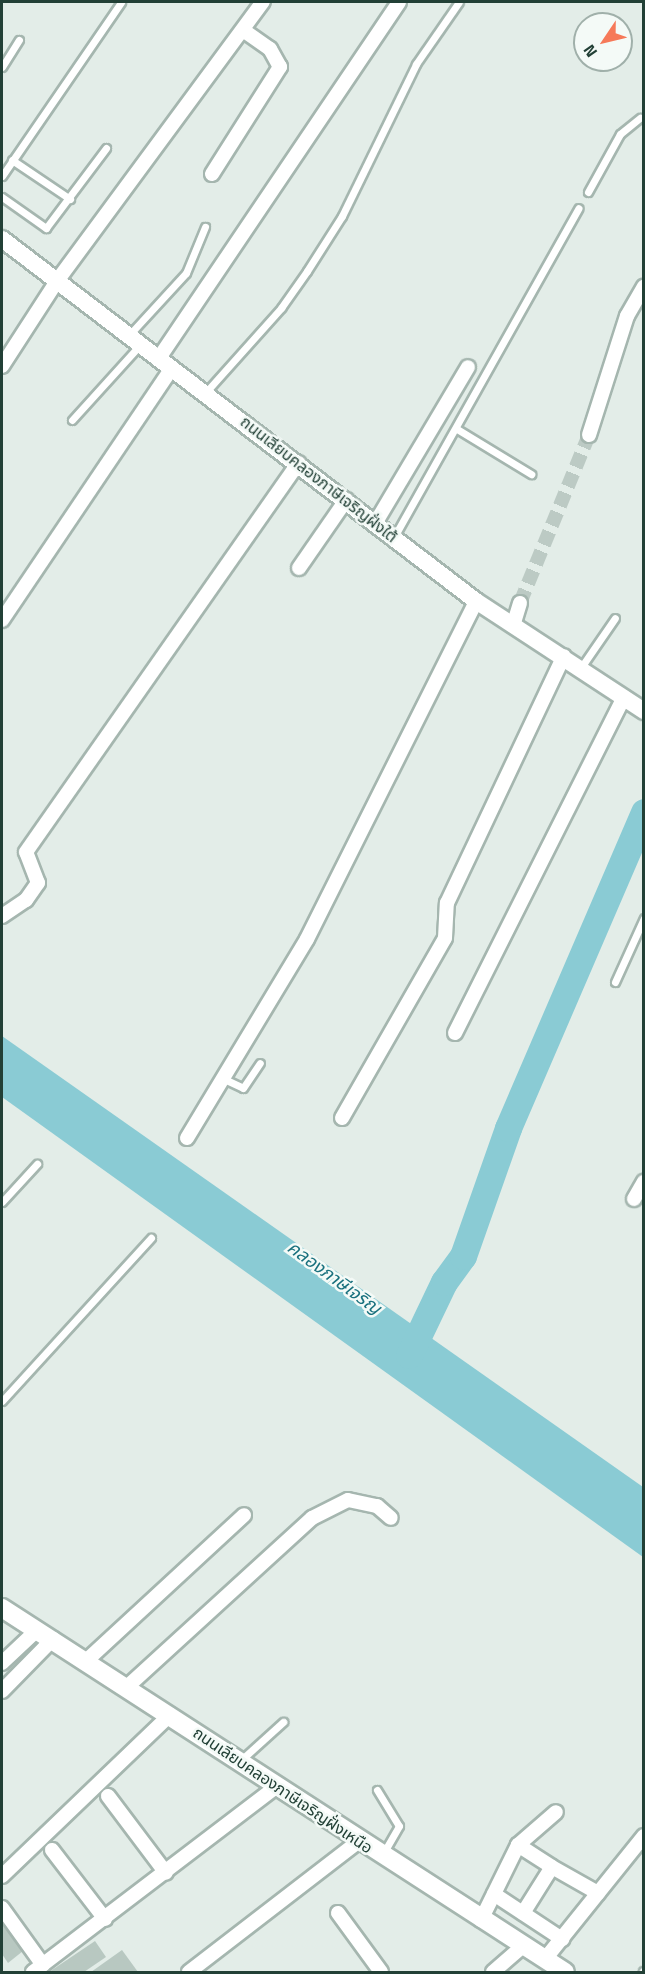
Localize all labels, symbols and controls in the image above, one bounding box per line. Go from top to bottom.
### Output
north arrow [573,12,633,72]
text: N [577,40,603,63]
street label: ถนนเลียบคลองภาษีเจริญฝั่งใต้ [237,412,401,546]
water label: คลองภาษีเจริญ [283,1237,385,1319]
street label: ถนนเลียบคลองภาษีเจริญฝั่งเหนือ [190,1723,376,1857]

